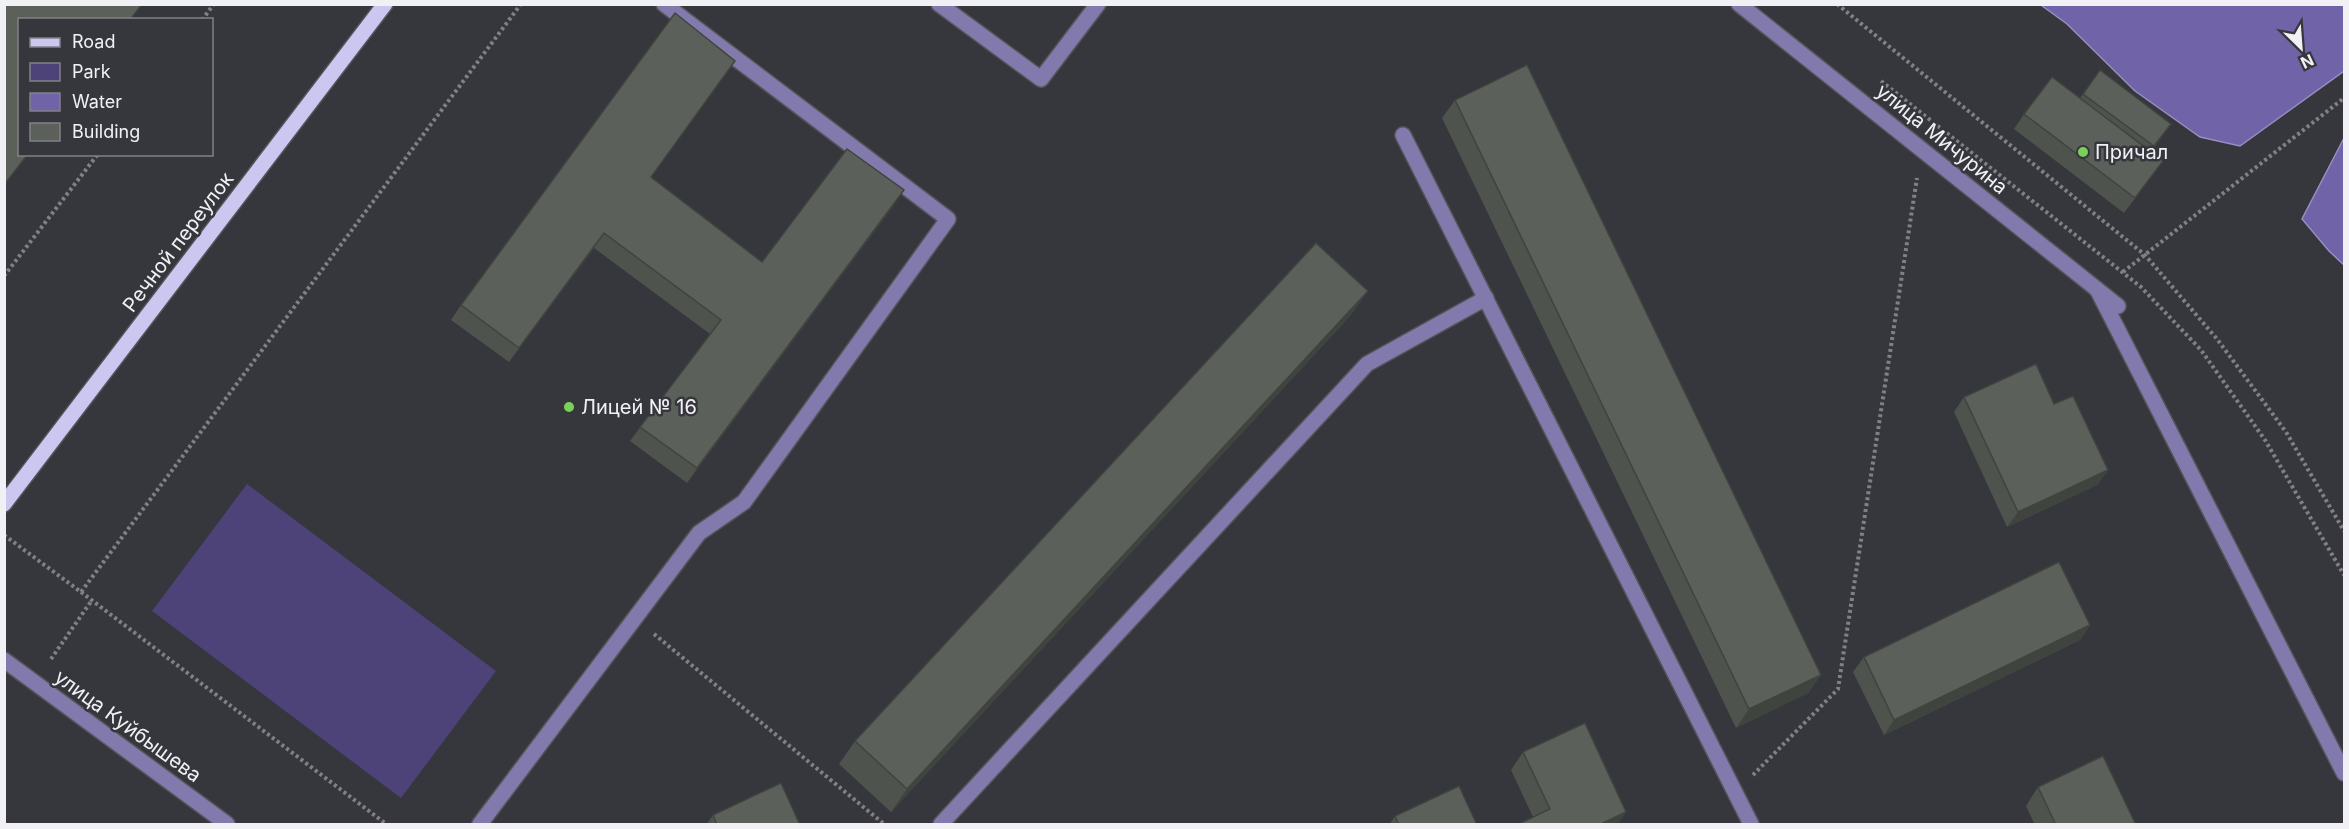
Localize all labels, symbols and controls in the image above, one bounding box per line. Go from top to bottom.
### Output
legend [18,18,213,156]
north arrow [2271,18,2331,78]
text: Road [72,31,115,52]
text: N [2298,50,2317,73]
text: Park [72,61,111,82]
street label: улица Мичурина [1872,79,2012,199]
text: Water [72,91,122,112]
text: Building [72,121,140,142]
place label: Причал [2095,140,2168,164]
marker: Причал [2076,145,2090,159]
street label: Речной переулок [118,167,239,317]
place label: Лицей № 16 [581,395,697,419]
marker: Лицей № 16 [562,400,576,414]
street label: улица Куйбышева [50,665,206,787]

